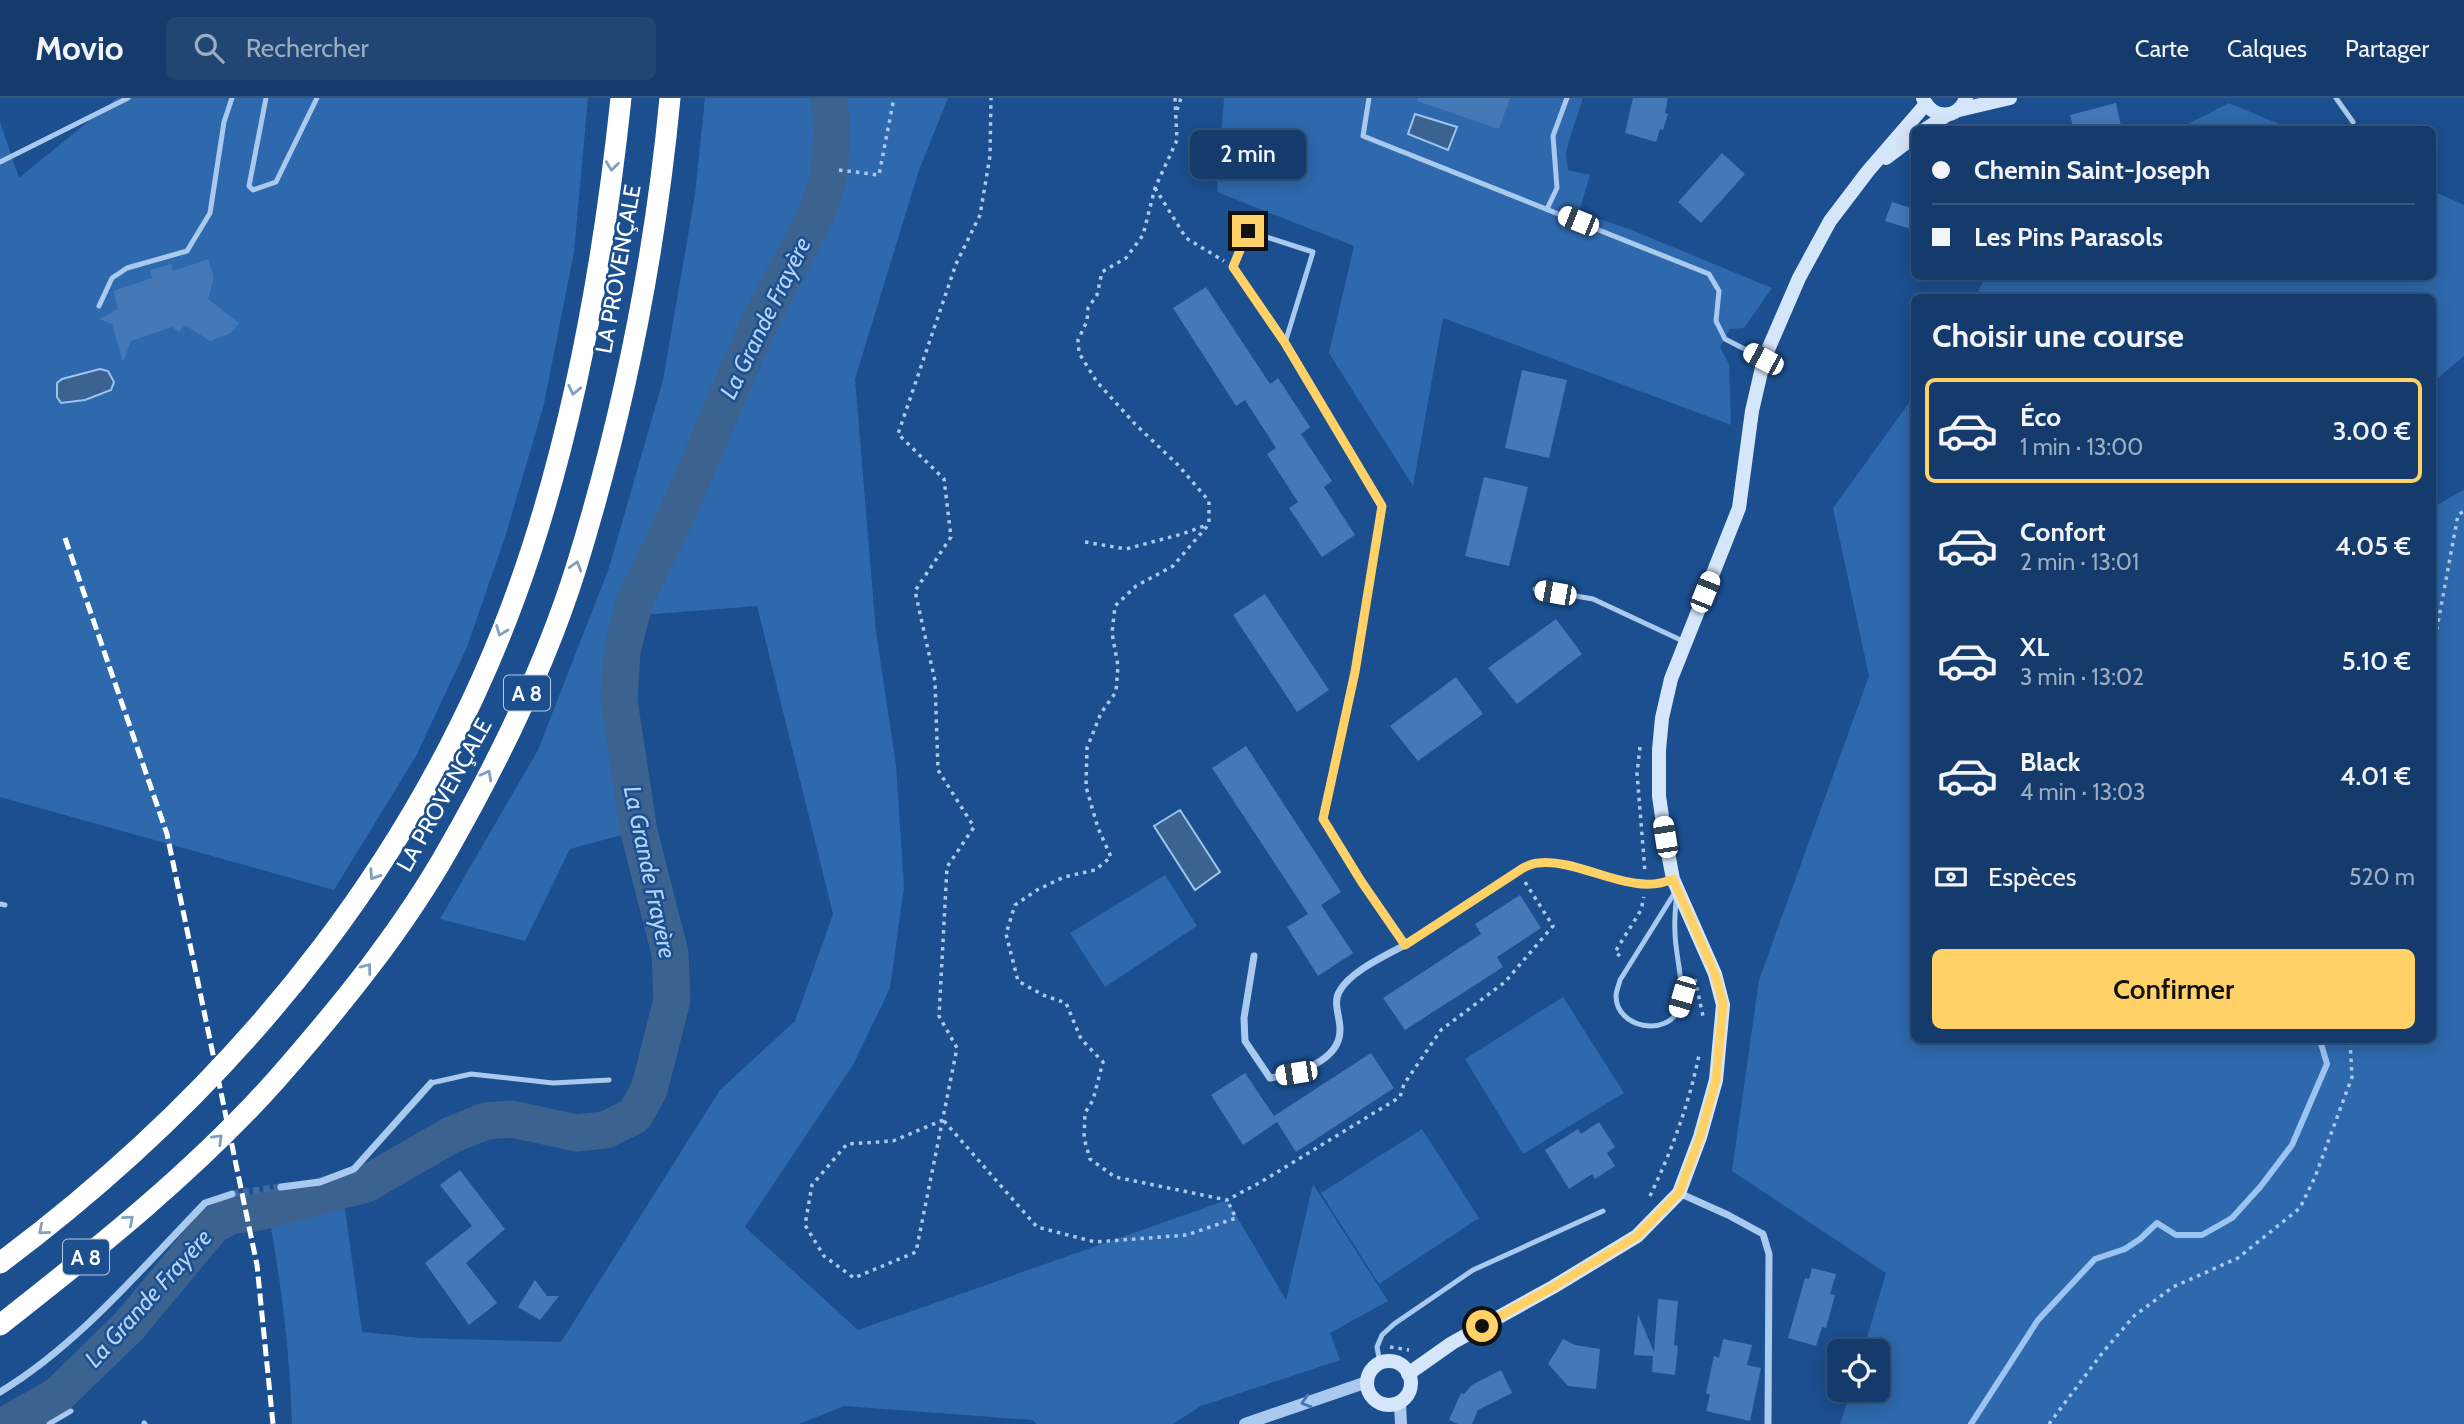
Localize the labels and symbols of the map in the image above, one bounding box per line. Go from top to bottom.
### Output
callout: 2 min [1190,130,1306,178]
one-way arrow [605,160,620,172]
street label: LA PROVENÇALE [589,182,647,356]
car [1555,203,1602,239]
route end [1232,215,1264,247]
water label: La Grande Frayère [713,233,817,403]
car [1740,340,1787,378]
one-way arrow [568,384,583,396]
one-way arrow [568,560,582,573]
car [1688,569,1723,615]
car [1533,579,1578,607]
one-way arrow [495,624,509,636]
road number: A 8 [504,676,550,710]
street label: LA PROVENÇALE [390,713,498,877]
one-way arrow [479,770,493,782]
water label: La Grande Frayère [618,783,682,961]
car [1652,815,1679,859]
one-way arrow [369,868,382,881]
one-way arrow [359,963,372,976]
car [1667,974,1698,1020]
car [1274,1059,1319,1087]
one-way arrow [210,1135,223,1148]
one-way arrow [121,1216,134,1228]
one-way arrow [38,1222,51,1234]
water label: La Grande Frayère [78,1223,218,1373]
road number: A 8 [63,1240,109,1274]
route start [1466,1310,1498,1342]
one-way arrow [1300,1393,1312,1408]

